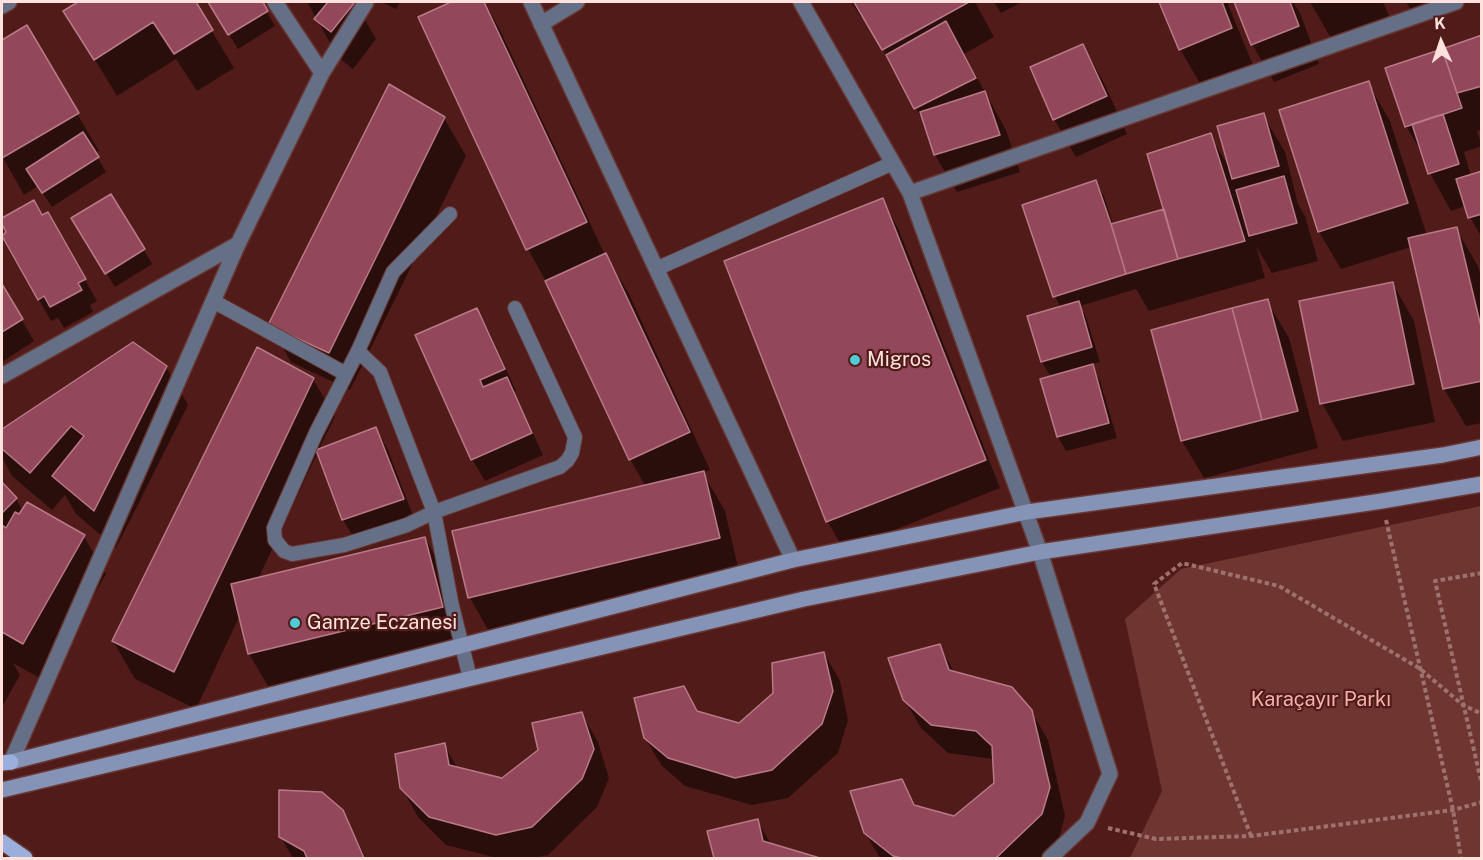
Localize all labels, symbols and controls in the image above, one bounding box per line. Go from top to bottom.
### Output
north arrow [1411,12,1471,72]
text: K [1434,14,1446,33]
place label: Migros [867,348,931,372]
marker: Migros [848,353,862,367]
place label: Gamze Eczanesi [307,611,457,635]
marker: Gamze Eczanesi [288,616,302,630]
park label: Karaçayır Parkı [1251,688,1391,712]

